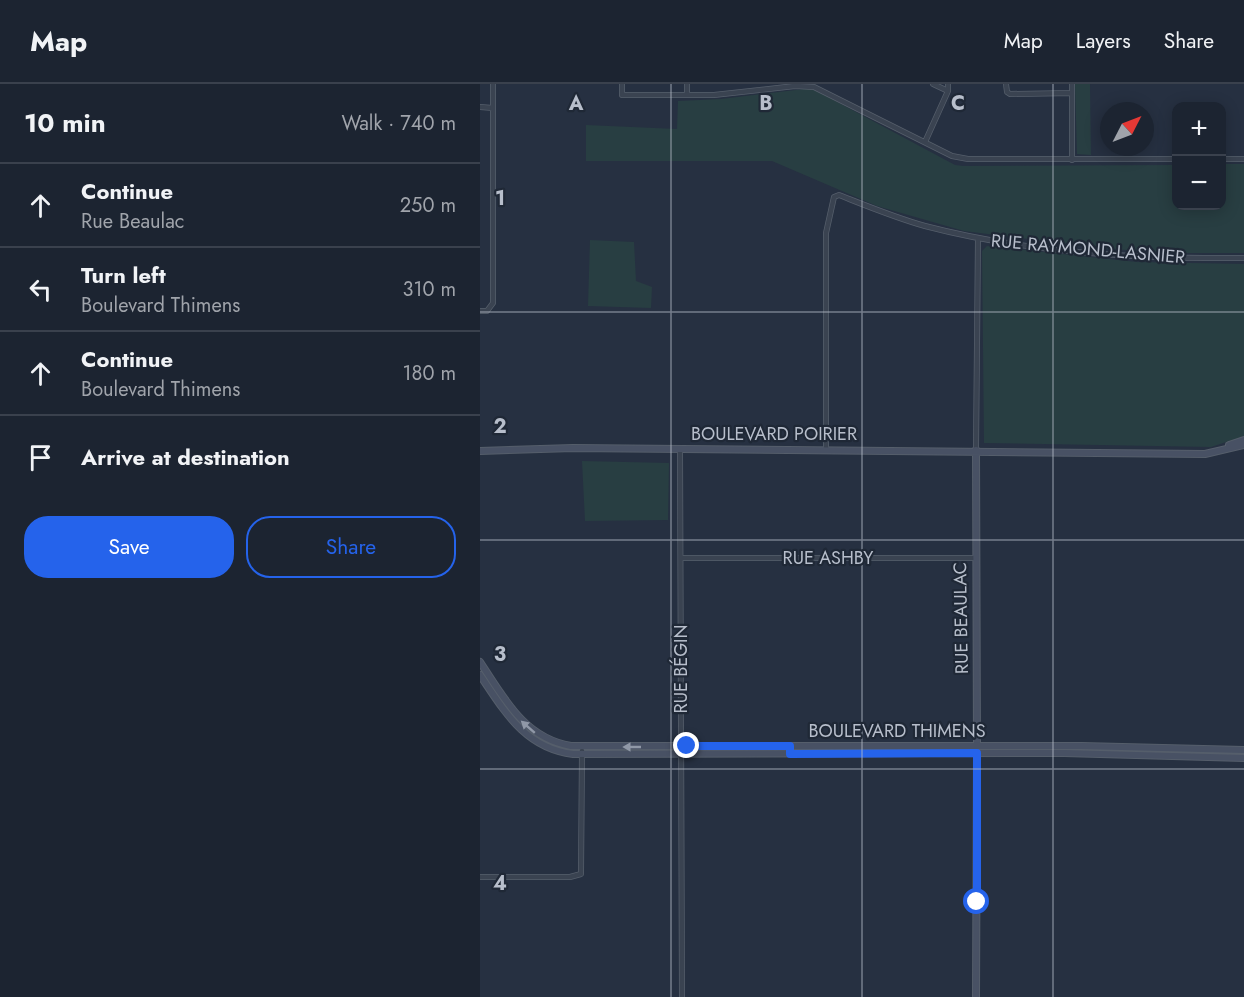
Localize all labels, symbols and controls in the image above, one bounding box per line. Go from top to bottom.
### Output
text: Map [30,21,87,62]
text: Map [1004,26,1043,56]
text: Layers [1076,26,1131,56]
text: Share [1164,26,1214,56]
text: A [568,89,584,118]
text: B [759,89,773,118]
text: C [951,89,965,118]
north arrow [1100,102,1154,156]
map controls [1172,102,1226,210]
button: + [1172,102,1226,156]
text: 10 min [24,104,106,142]
text: Walk · 740 m [341,109,456,138]
button: − [1172,156,1226,210]
text: Continue [81,175,173,207]
text: 1 [495,184,505,213]
icon: ahead [24,189,57,222]
text: 250 m [400,191,456,220]
text: Rue Beaulac [81,207,184,236]
street label: RUE RAYMOND-LASNIER [990,228,1186,270]
text: Turn left [81,259,166,291]
icon: left [24,273,57,306]
text: 310 m [402,275,456,304]
text: Boulevard Thimens [81,291,240,320]
text: Continue [81,343,173,375]
icon: ahead [24,357,57,390]
text: 180 m [402,359,456,388]
text: Boulevard Thimens [81,375,240,404]
text: 2 [493,412,507,441]
street label: BOULEVARD POIRIER [691,421,857,447]
icon: arrive [24,441,57,474]
text: Arrive at destination [81,441,290,473]
button: Save [24,516,234,578]
button: Share [246,516,456,578]
street label: RUE ASHBY [783,545,874,571]
street label: RUE BEAULAC [947,562,975,674]
street label: RUE BÉGIN [668,625,694,713]
text: 3 [494,640,506,669]
street label: BOULEVARD THIMENS [808,718,986,744]
one-way arrow [520,720,536,733]
route end [673,732,699,758]
one-way arrow [622,742,641,752]
text: 4 [493,869,507,898]
route start [963,888,989,914]

